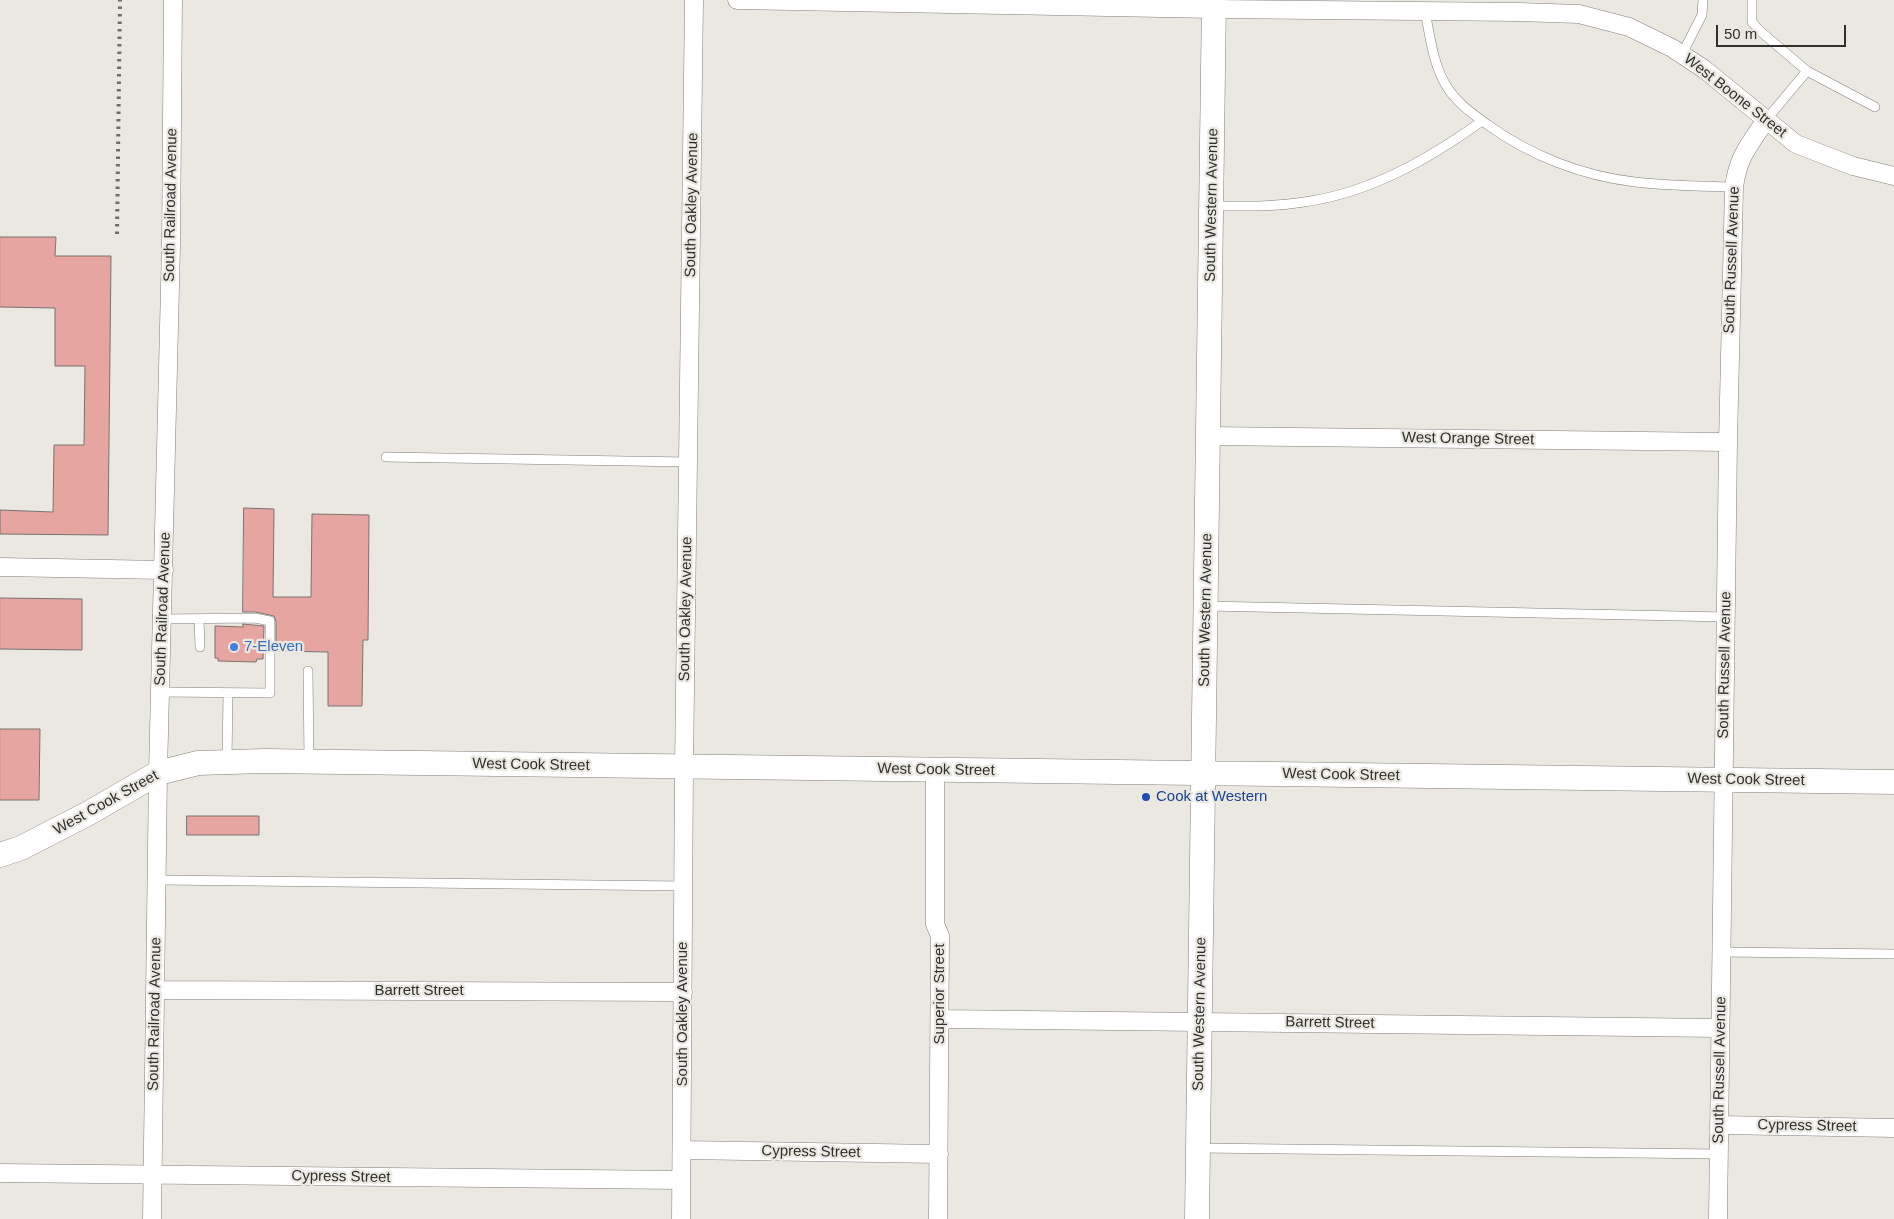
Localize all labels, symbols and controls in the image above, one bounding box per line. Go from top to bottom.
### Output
scale bar [1719,15,1849,47]
text: 50 m [1724,25,1757,42]
street label: West Boone Street [1680,50,1790,142]
street label: South Railroad Avenue [161,128,181,282]
street label: South Western Avenue [1202,128,1222,282]
street label: South Oakley Avenue [682,132,702,278]
street label: South Russell Avenue [1720,186,1744,334]
street label: West Orange Street [1402,429,1534,449]
street label: South Railroad Avenue [151,532,175,686]
street label: South Western Avenue [1196,533,1216,687]
street label: South Oakley Avenue [676,536,696,682]
street label: South Russell Avenue [1715,591,1735,739]
place label: 7-Eleven [244,638,303,656]
marker: 7-Eleven [228,641,240,653]
street label: West Cook Street [472,755,590,775]
street label: West Cook Street [877,760,995,780]
street label: West Cook Street [1282,765,1400,785]
street label: West Cook Street [50,767,162,839]
street label: West Cook Street [1687,770,1805,790]
place label: Cook at Western [1156,788,1267,806]
marker: Cook at Western [1140,791,1152,803]
street label: South Railroad Avenue [145,937,165,1091]
street label: South Western Avenue [1190,937,1210,1091]
street label: South Oakley Avenue [674,942,692,1086]
street label: Superior Street [931,944,949,1044]
street label: Barrett Street [374,982,464,1000]
street label: South Russell Avenue [1710,996,1730,1144]
street label: Barrett Street [1285,1013,1375,1033]
street label: Cypress Street [1757,1116,1857,1136]
street label: Cypress Street [761,1142,861,1162]
street label: Cypress Street [291,1167,391,1187]

